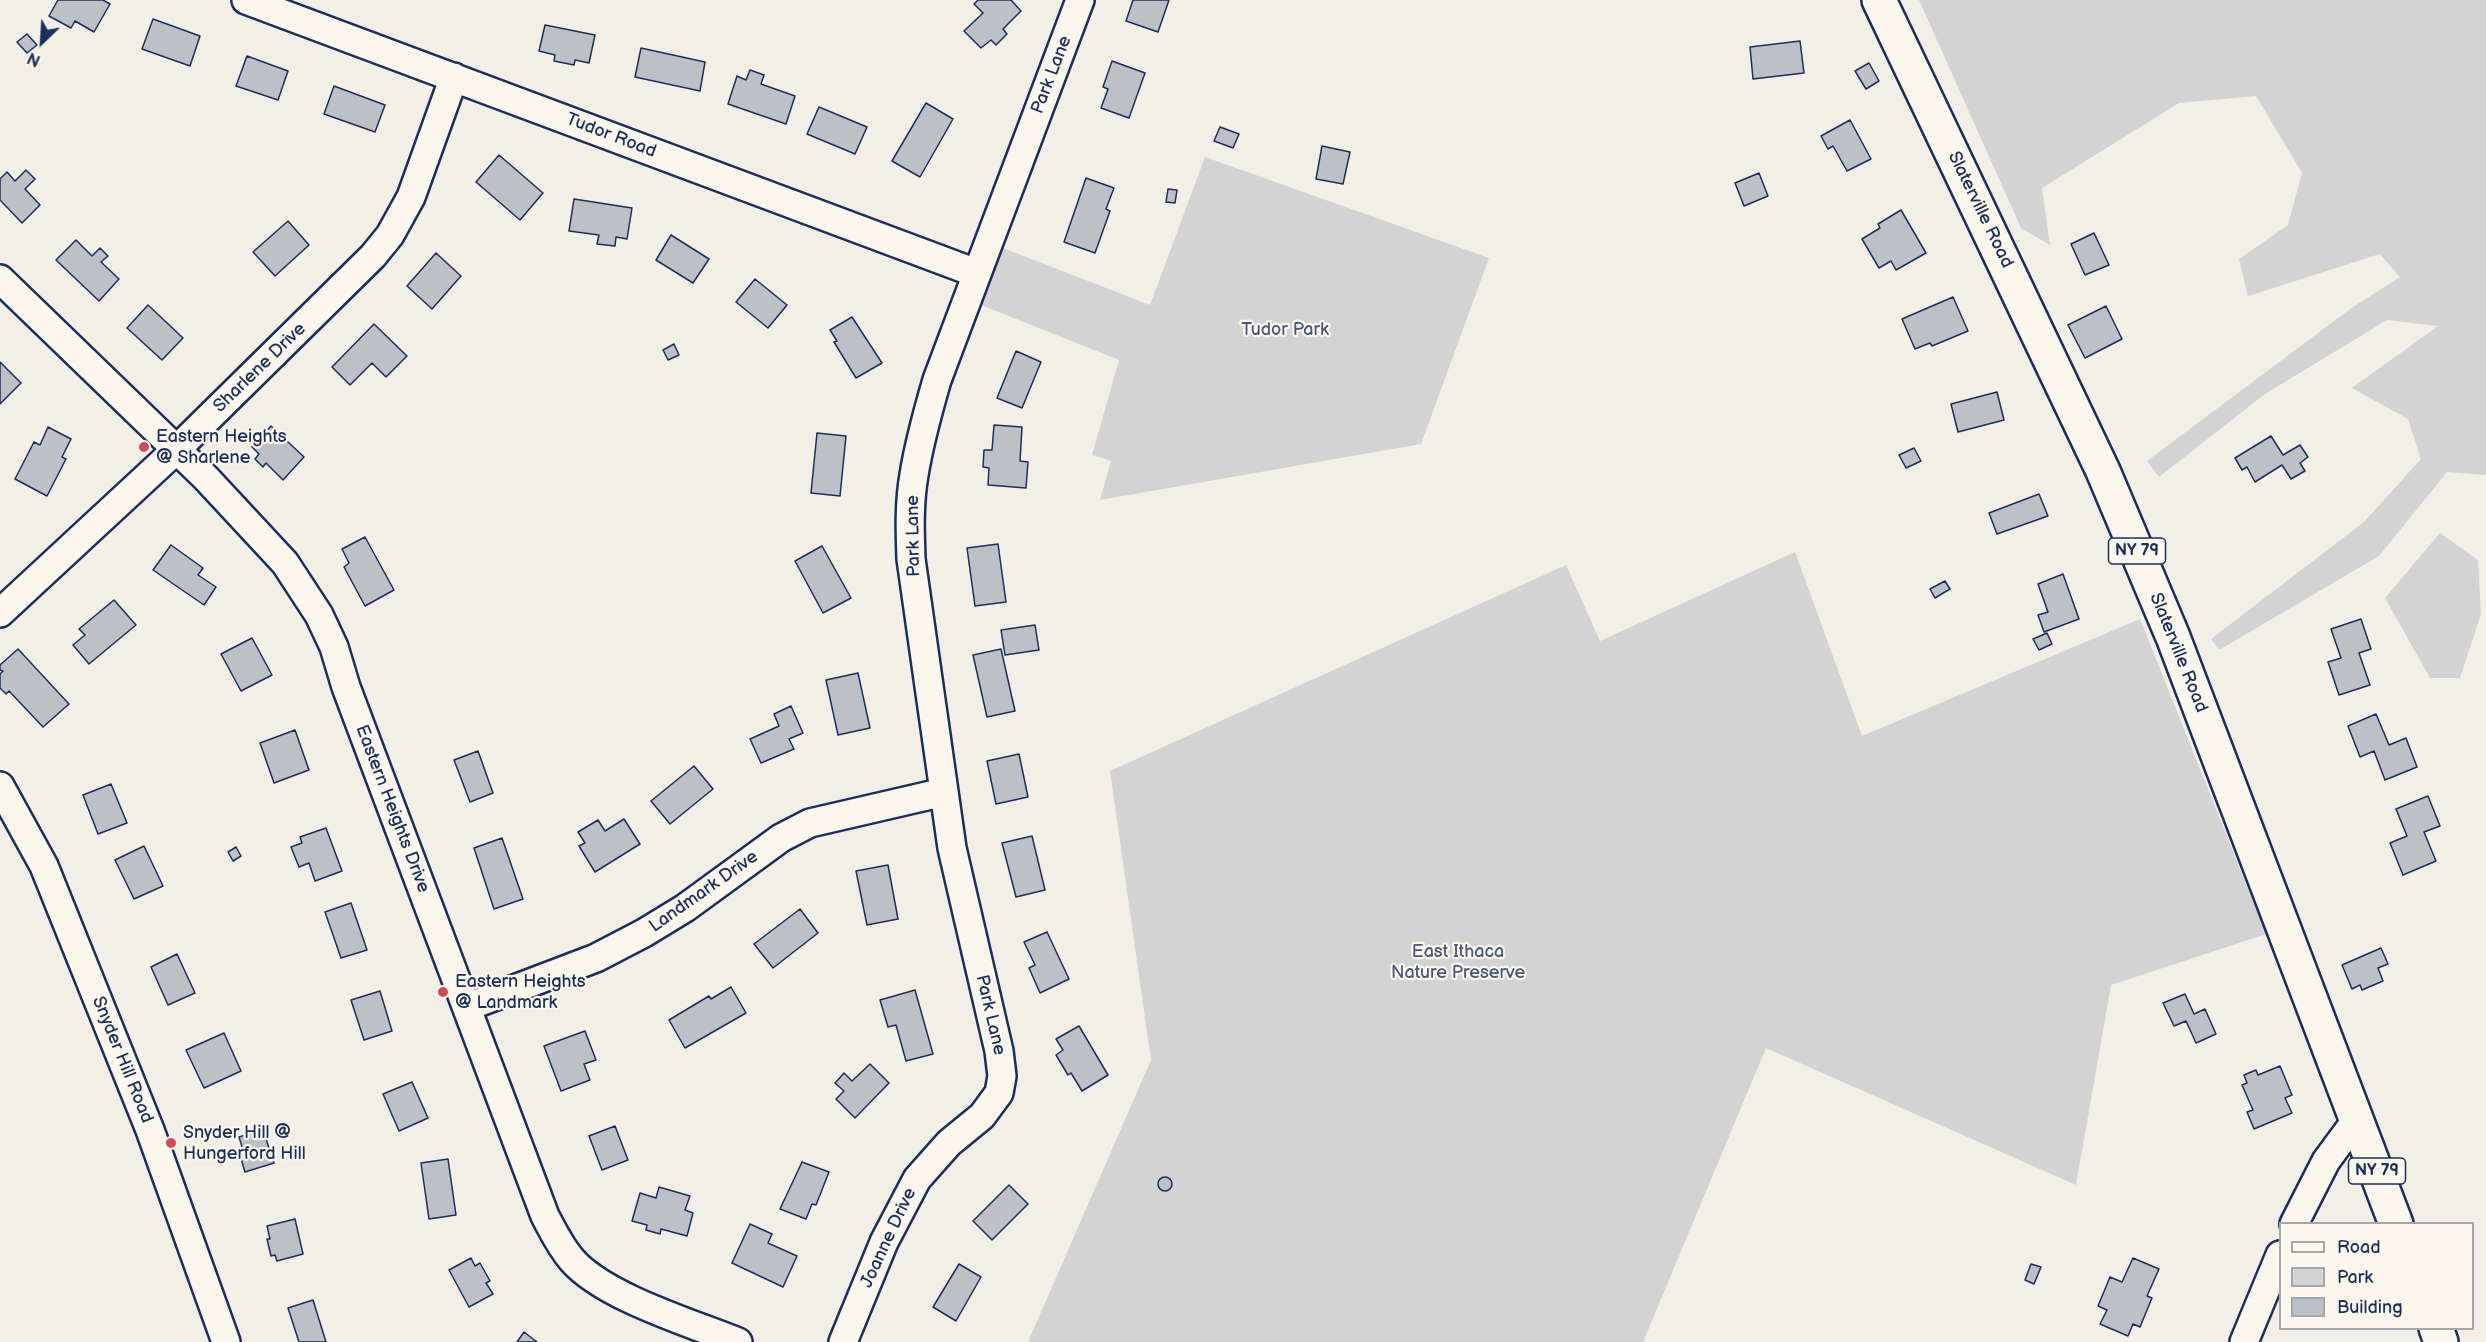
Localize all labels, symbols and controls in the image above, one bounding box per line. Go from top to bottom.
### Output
north arrow [12,12,72,72]
street label: Park Lane [1027,33,1077,117]
text: N [25,48,44,70]
street label: Tudor Road [563,109,659,163]
street label: Slaterville Road [1942,148,2018,272]
street label: Sharlene Drive [209,319,311,417]
park label: Tudor Park [1241,319,1329,341]
place label: Eastern Heights @ Sharlene [156,426,287,468]
marker: Eastern Heights @ Sharlene [137,440,151,454]
street label: Park Lane [902,495,926,577]
road number: NY 79 [2108,538,2166,564]
street label: Slaterville Road [2144,590,2212,716]
street label: Eastern Heights Drive [350,722,434,896]
street label: Landmark Drive [645,846,763,938]
park label: East Ithaca Nature Preserve [1391,941,1525,984]
place label: Eastern Heights @ Landmark [455,971,586,1014]
street label: Park Lane [970,973,1010,1057]
marker: Eastern Heights @ Landmark [436,985,450,999]
street label: Snyder Hill Road [87,993,157,1127]
place label: Snyder Hill @ Hungerford Hill [183,1122,306,1164]
marker: Snyder Hill @ Hungerford Hill [164,1136,178,1150]
road number: NY 79 [2348,1158,2406,1184]
street label: Joanne Drive [856,1185,922,1291]
legend [2279,1222,2474,1330]
text: Road [2337,1237,2381,1258]
text: Park [2337,1267,2373,1288]
text: Building [2337,1297,2403,1318]

